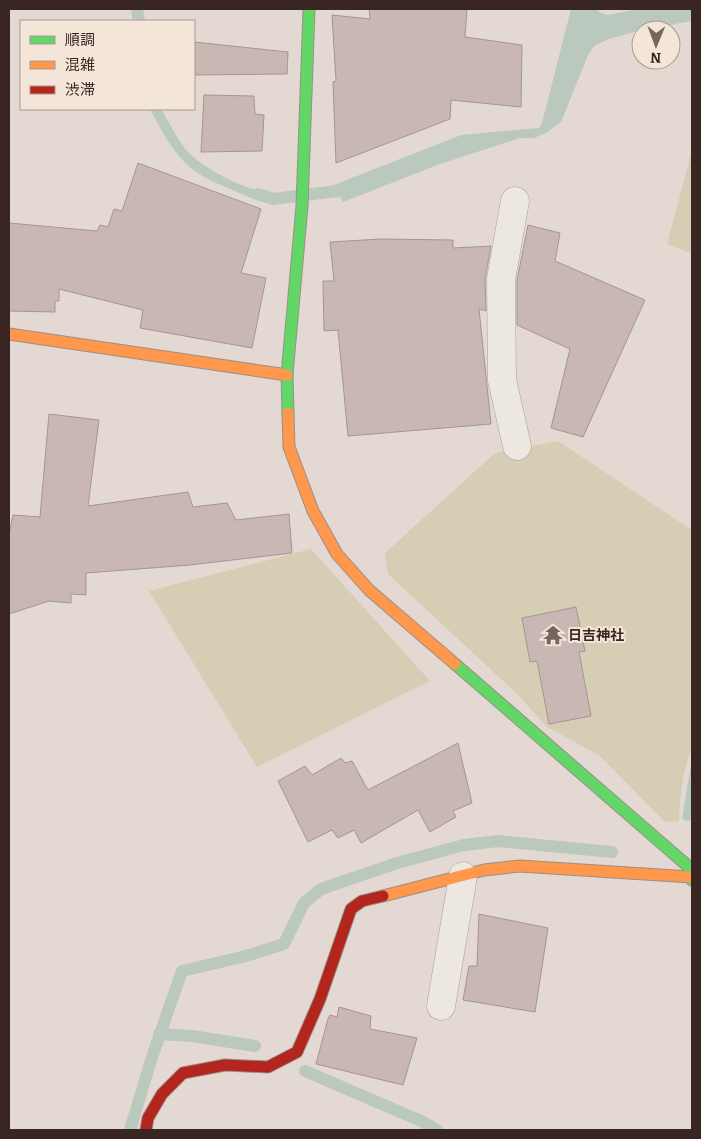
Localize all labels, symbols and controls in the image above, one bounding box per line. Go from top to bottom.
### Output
legend [20,20,195,110]
north arrow [631,20,681,70]
text: 順調 [65,31,95,49]
text: N [650,49,661,66]
text: 混雑 [65,56,95,74]
text: 渋滞 [65,81,95,99]
temple icon: 日吉神社 [542,624,564,646]
place label: 日吉神社 [568,627,624,644]

